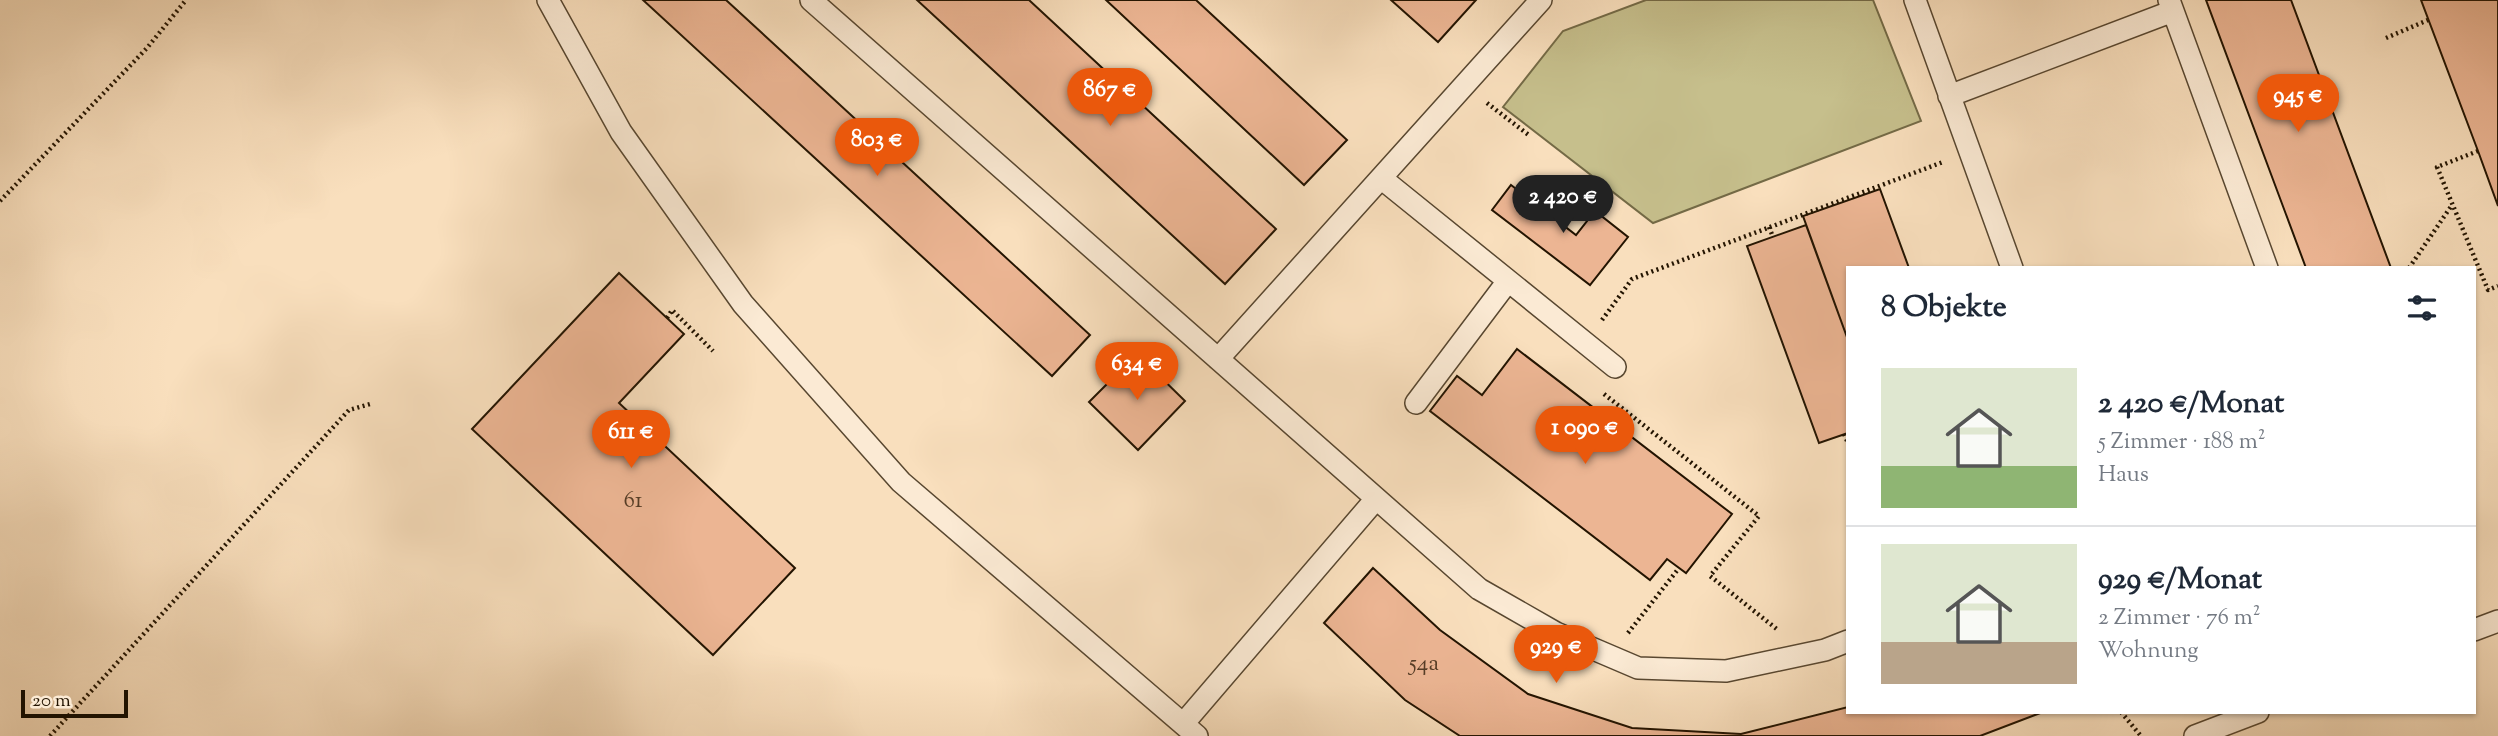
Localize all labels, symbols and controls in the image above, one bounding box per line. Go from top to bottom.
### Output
pin: 867 € [1061,68,1159,128]
text: 867 € [1083,74,1137,107]
pin: 945 € [2249,74,2347,134]
text: 945 € [2273,80,2323,113]
pin: 803 € [828,118,926,178]
text: 803 € [851,124,903,157]
pin: 2 420 € [1498,176,1628,235]
text: 2 420 € [1528,181,1598,214]
text: 8 Objekte [1881,287,2007,330]
icon: filters [2403,289,2441,327]
pin: 634 € [1088,342,1186,402]
text: 634 € [1111,348,1163,381]
text: 2 420 €/Monat [2098,383,2284,426]
icon: home [1937,396,2021,480]
pin: 1 090 € [1520,406,1650,466]
pin: 611 € [582,410,680,470]
text: 1 090 € [1551,412,1619,445]
text: 611 € [608,416,654,449]
text: 5 Zimmer · 188 m² [2098,426,2266,459]
text: Haus [2098,459,2149,492]
house number: 61 [623,485,643,518]
text: 929 €/Monat [2098,559,2262,602]
icon: home [1937,572,2021,656]
text: 2 Zimmer · 76 m² [2098,602,2261,635]
pin: 929 € [1507,626,1605,685]
text: 929 € [1530,631,1582,664]
text: Wohnung [2098,635,2198,668]
house number: 54a [1407,648,1439,681]
scale bar [21,687,128,719]
text: 20 m [32,688,71,715]

